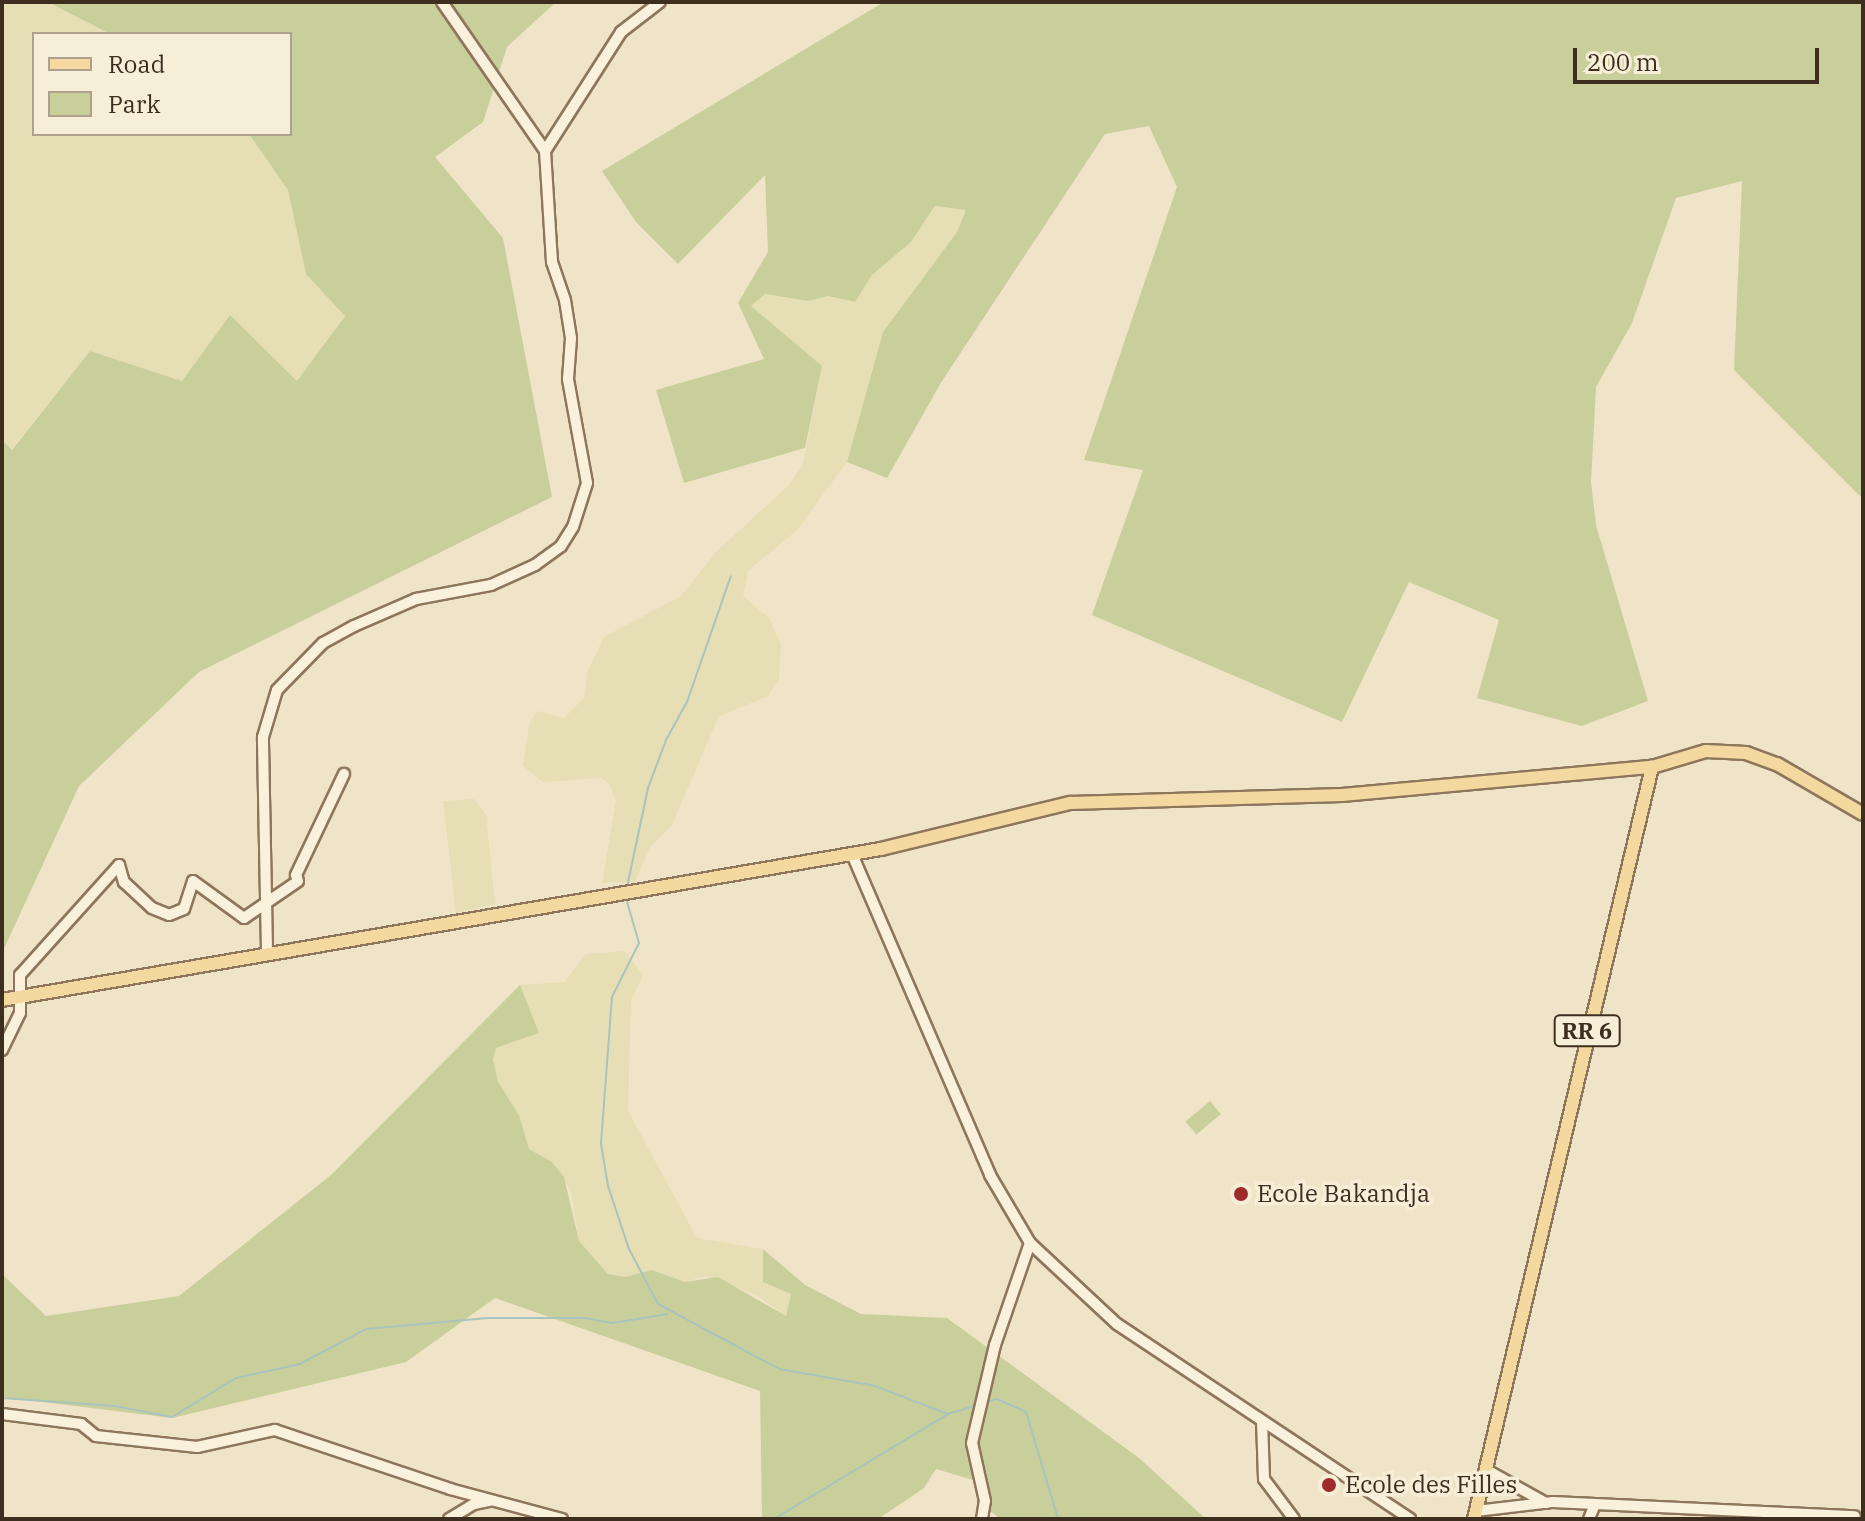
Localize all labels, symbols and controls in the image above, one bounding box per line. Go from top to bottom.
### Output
legend [32,32,292,136]
scale bar [1577,32,1823,82]
text: 200 m [1587,46,1659,78]
text: Road [108,48,165,80]
text: Park [108,88,160,120]
road number: RR 6 [1553,1013,1621,1049]
place label: Ecole Bakandja [1257,1180,1430,1208]
marker: Ecole Bakandja [1232,1185,1250,1203]
place label: Ecole des Filles [1345,1471,1517,1499]
marker: Ecole des Filles [1320,1476,1338,1494]

